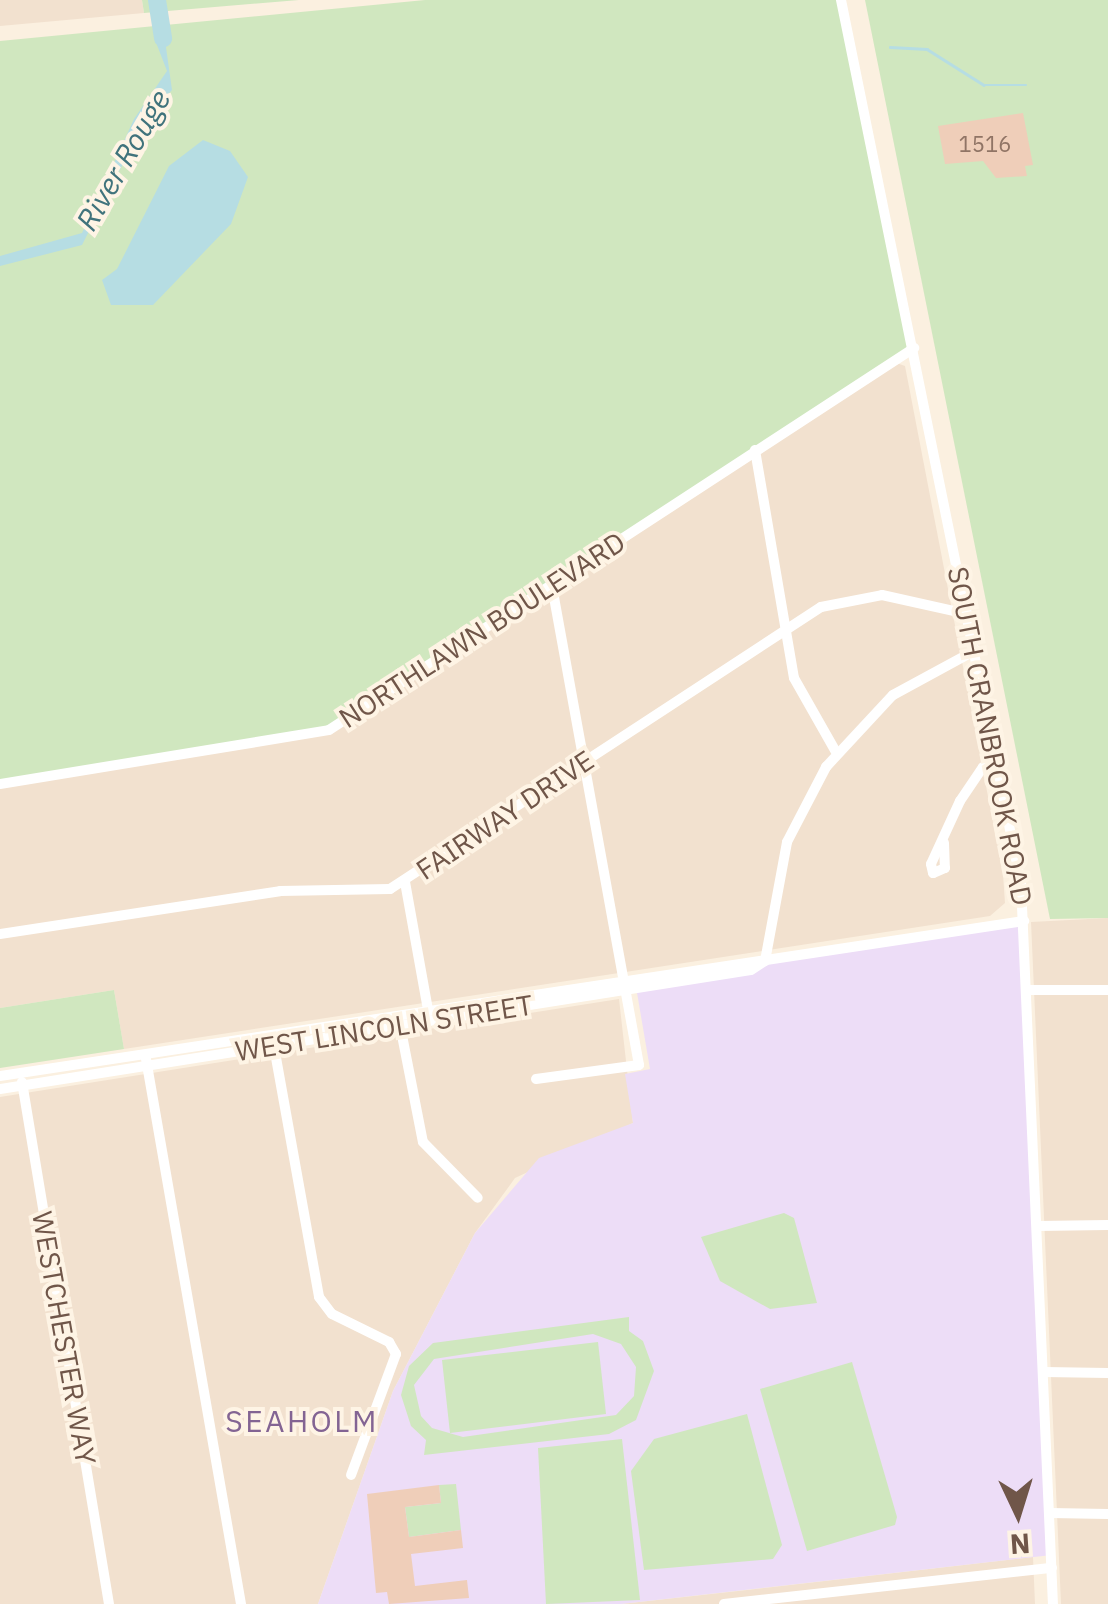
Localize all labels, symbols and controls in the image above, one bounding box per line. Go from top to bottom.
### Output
water label: River Rouge [68,83,178,237]
house number: 1516 [959,131,1011,157]
street label: NORTHLAWN BOULEVARD [333,525,631,735]
street label: SOUTH CRANBROOK ROAD [941,564,1039,908]
street label: FAIRWAY DRIVE [410,743,600,887]
street label: WEST LINCOLN STREET [233,988,535,1068]
street label: WESTCHESTER WAY [25,1209,103,1467]
district label: SEAHOLM [225,1403,379,1439]
north arrow [968,1464,1068,1564]
text: N [1009,1525,1032,1564]

